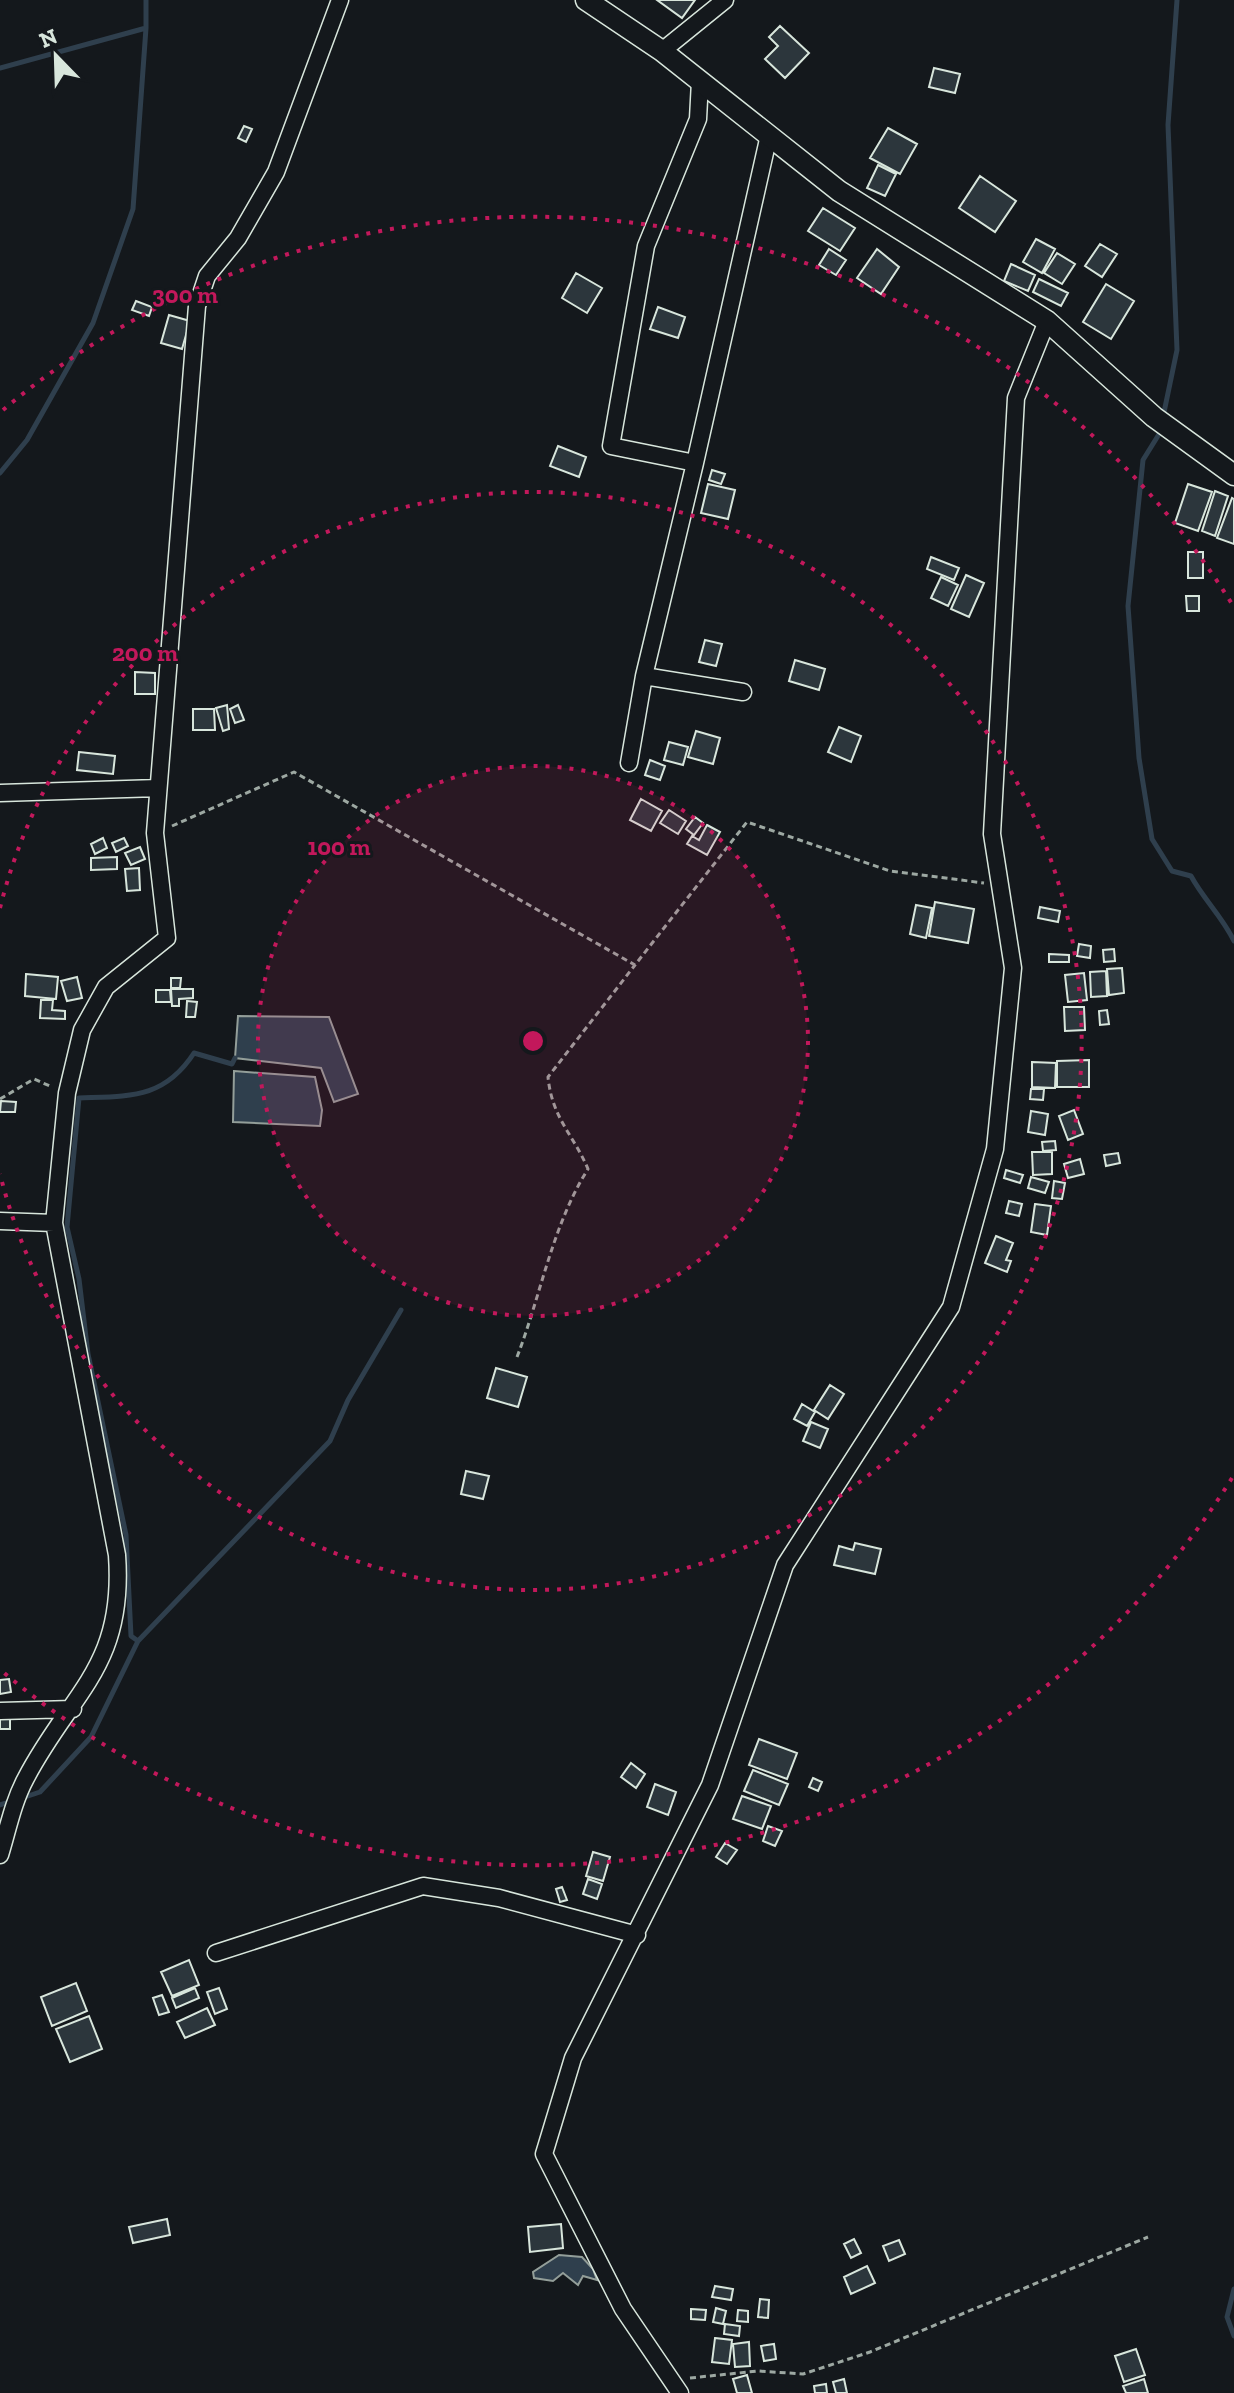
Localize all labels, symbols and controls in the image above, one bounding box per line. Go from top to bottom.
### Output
north arrow [16,16,96,96]
text: N [35,22,62,54]
text: 300 m [152,280,218,309]
text: 200 m [112,638,178,667]
text: 100 m [308,832,370,861]
centre of rings [519,1027,547,1055]

